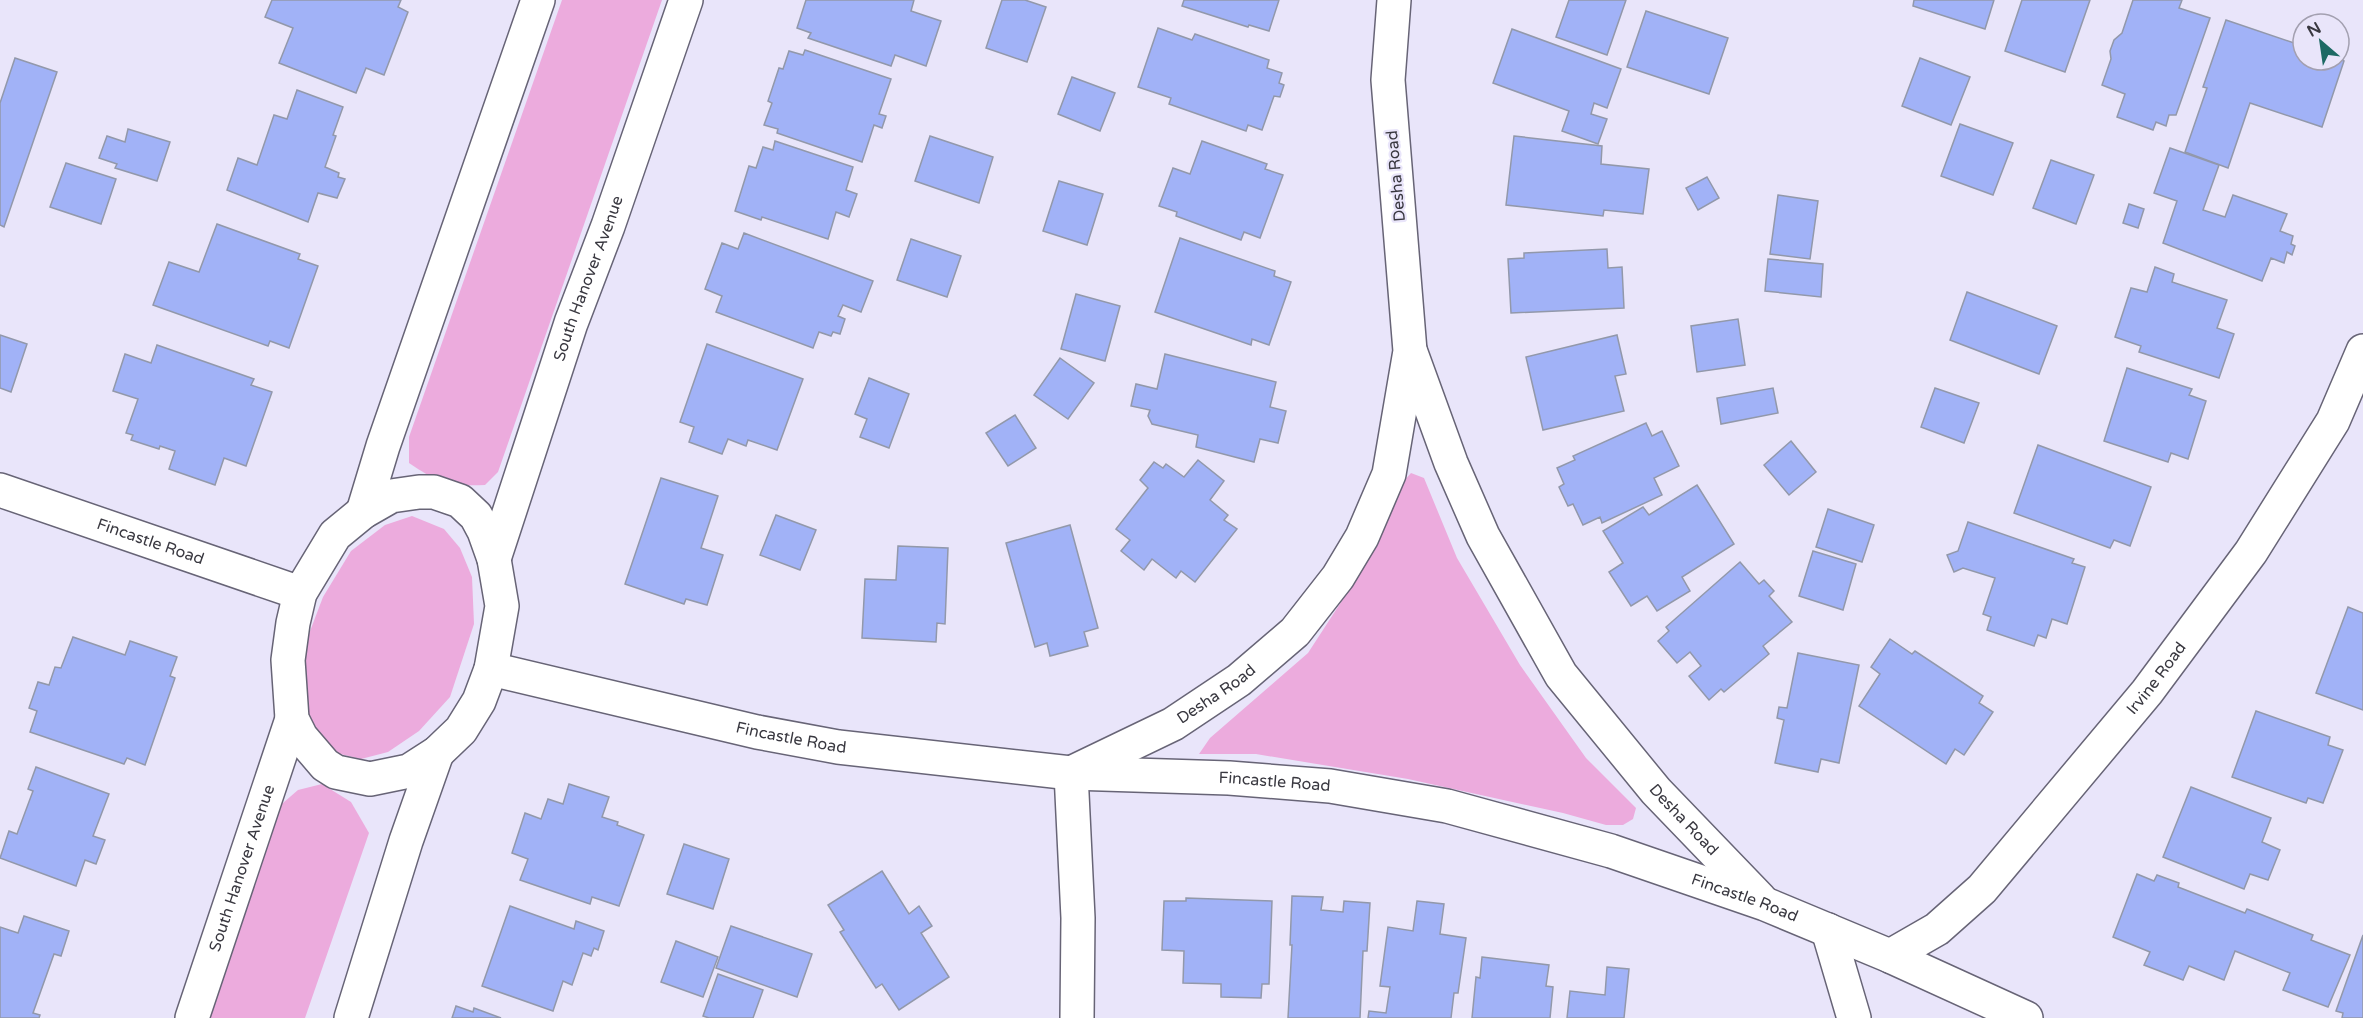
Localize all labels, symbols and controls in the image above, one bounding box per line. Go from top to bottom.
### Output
north arrow [2291,12,2351,72]
text: N [2304,18,2325,42]
street label: Desha Road [1382,130,1410,222]
street label: South Hanover Avenue [549,193,628,364]
street label: Fincastle Road [94,514,207,569]
street label: Irvine Road [2122,638,2191,719]
street label: Desha Road [1173,660,1260,729]
street label: Fincastle Road [734,717,847,758]
street label: Fincastle Road [1218,768,1331,796]
street label: Desha Road [1645,780,1723,860]
street label: South Hanover Avenue [205,782,279,954]
street label: Fincastle Road [1689,869,1801,927]

